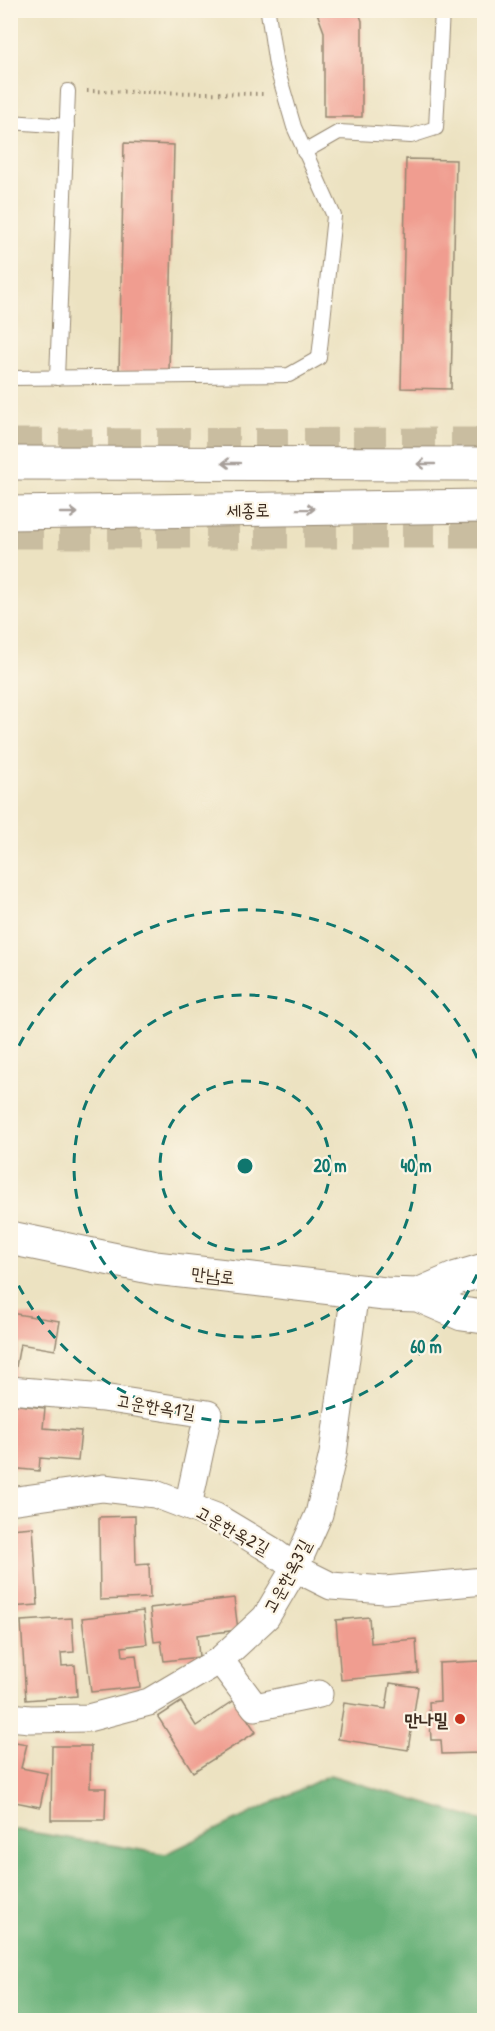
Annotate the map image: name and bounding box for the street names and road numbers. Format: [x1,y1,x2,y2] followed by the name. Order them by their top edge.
[226,497,270,523] street label: 세종로
[190,1260,236,1290] street label: 만남로
[115,1387,197,1425] street label: 고운한옥1길
[192,1499,275,1561] street label: 고운한옥2길
[257,1534,317,1617] street label: 고운한옥3길

